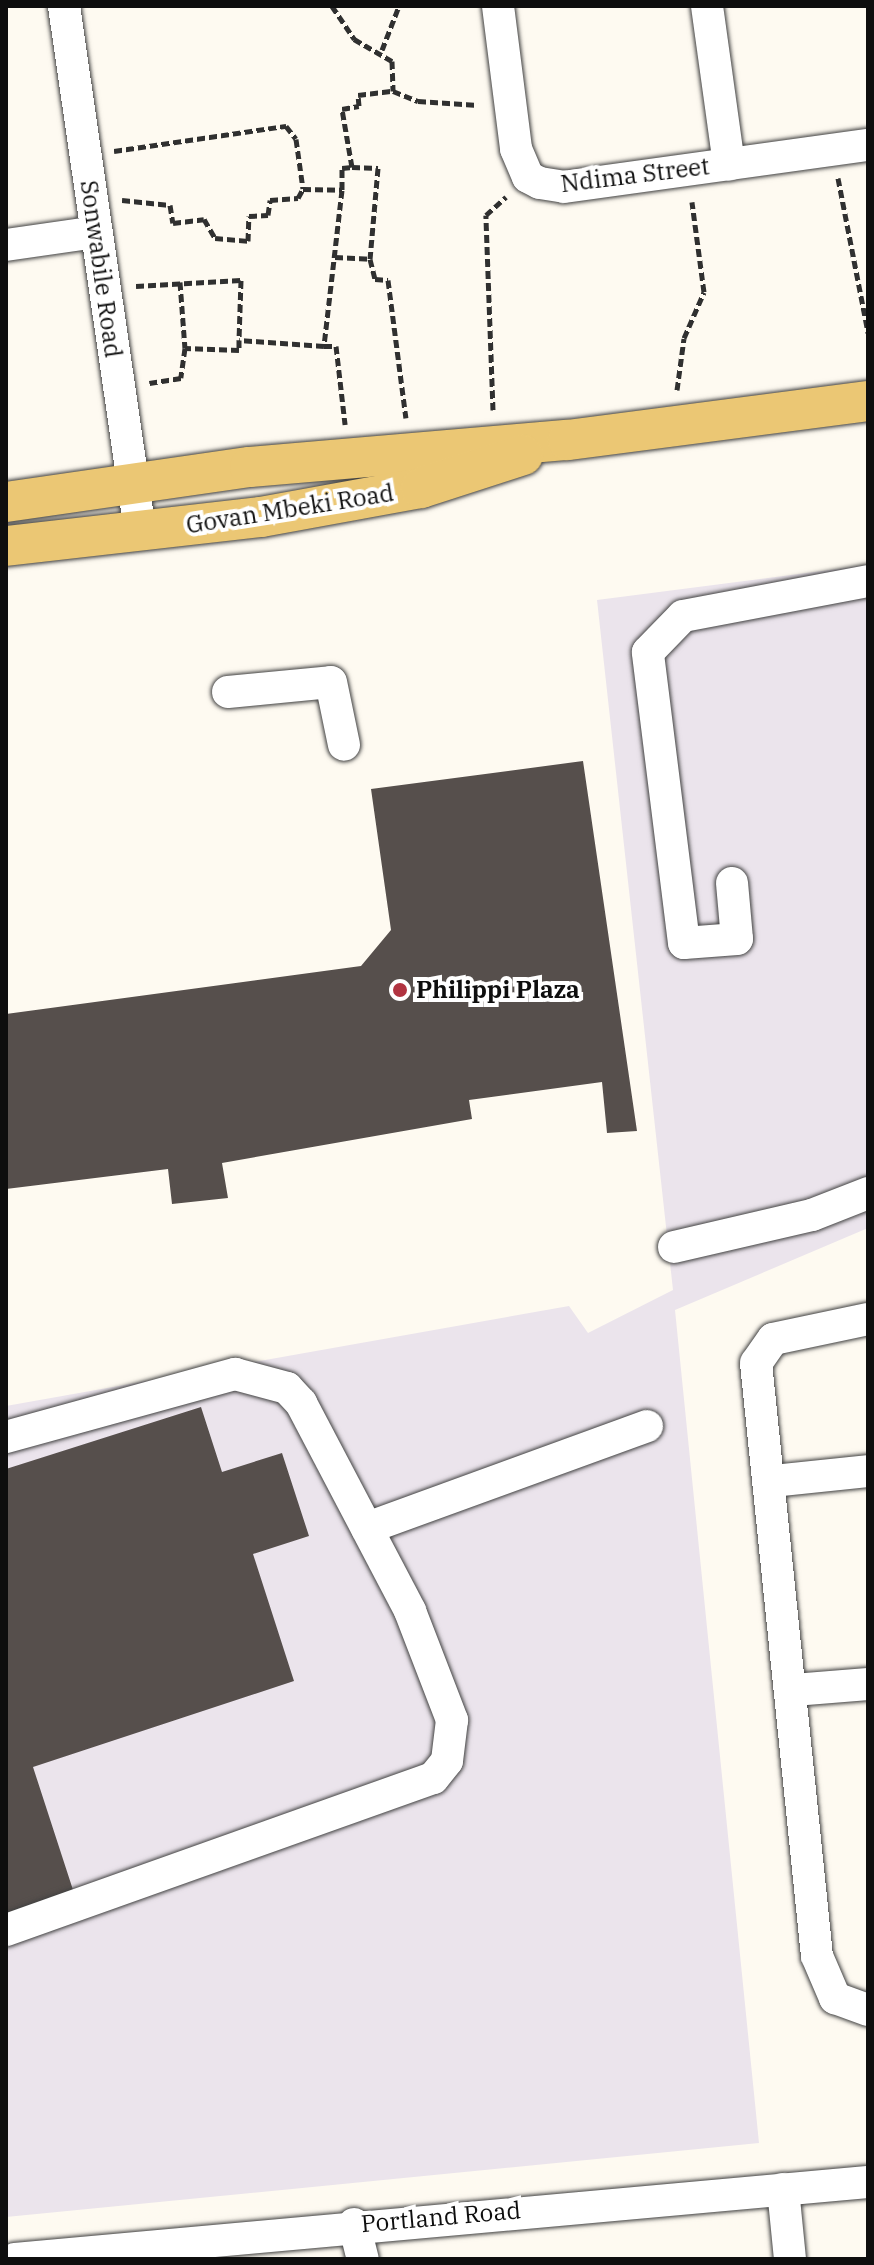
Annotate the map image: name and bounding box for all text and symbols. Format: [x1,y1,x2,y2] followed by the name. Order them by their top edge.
[559,152,711,198] street label: Ndima Street
[74,178,128,360] street label: Sonwabile Road
[184,478,396,540] street label: Govan Mbeki Road
[416,976,580,1004] place label: Philippi Plaza
[391,981,409,999] marker: Philippi Plaza
[360,2196,522,2238] street label: Portland Road

